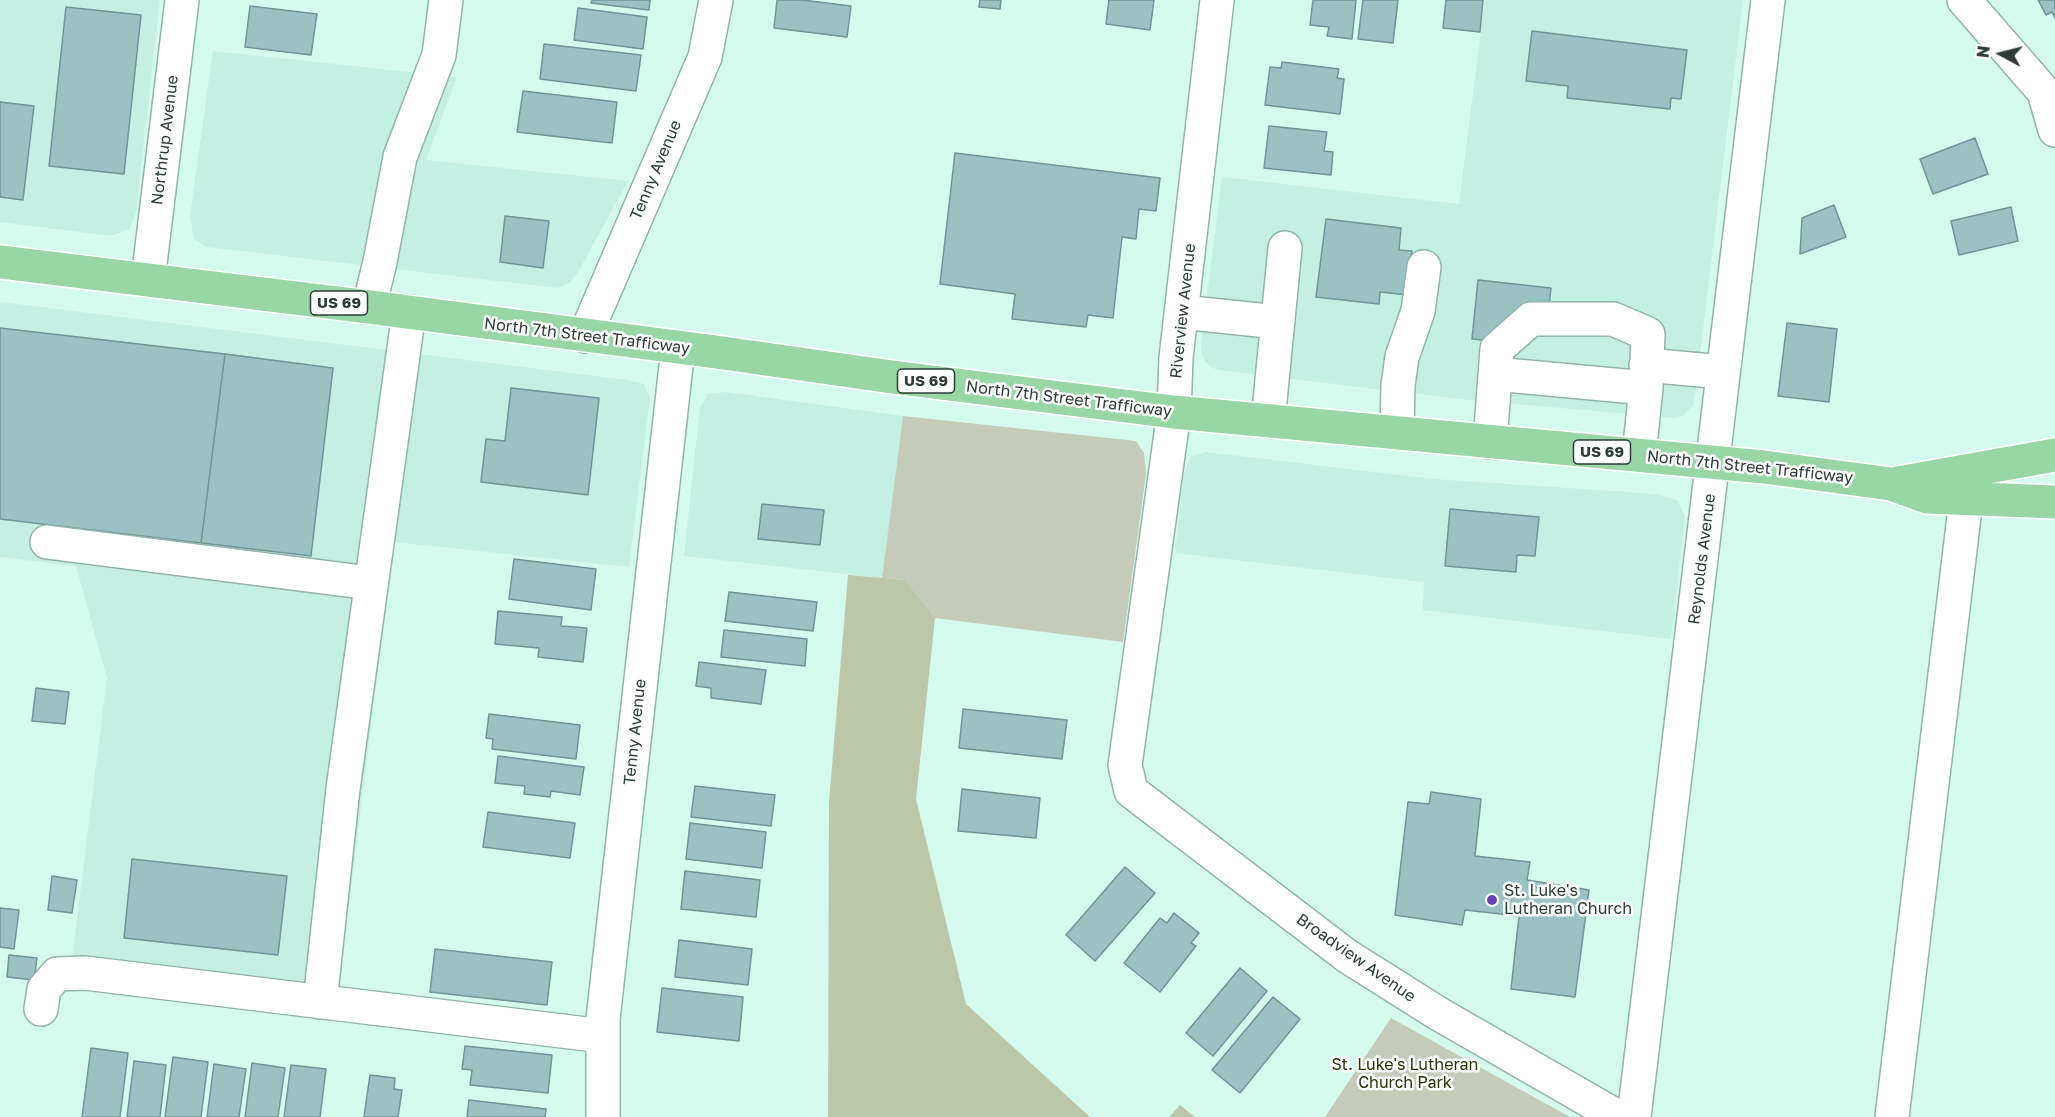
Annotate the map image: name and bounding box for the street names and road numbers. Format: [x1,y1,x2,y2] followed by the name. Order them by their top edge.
[148,74,182,206] street label: Northrup Avenue
[626,117,686,223] street label: Tenny Avenue
[1166,243,1200,379] street label: Riverview Avenue
[310,291,368,315] road number: US 69
[483,314,691,358] street label: North 7th Street Trafficway
[898,369,954,393] road number: US 69
[965,377,1173,421] street label: North 7th Street Trafficway
[1574,440,1630,464] road number: US 69
[1646,447,1854,487] street label: North 7th Street Trafficway
[1684,492,1720,626] street label: Reynolds Avenue
[620,678,650,786] street label: Tenny Avenue
[1293,910,1419,1006] street label: Broadview Avenue

